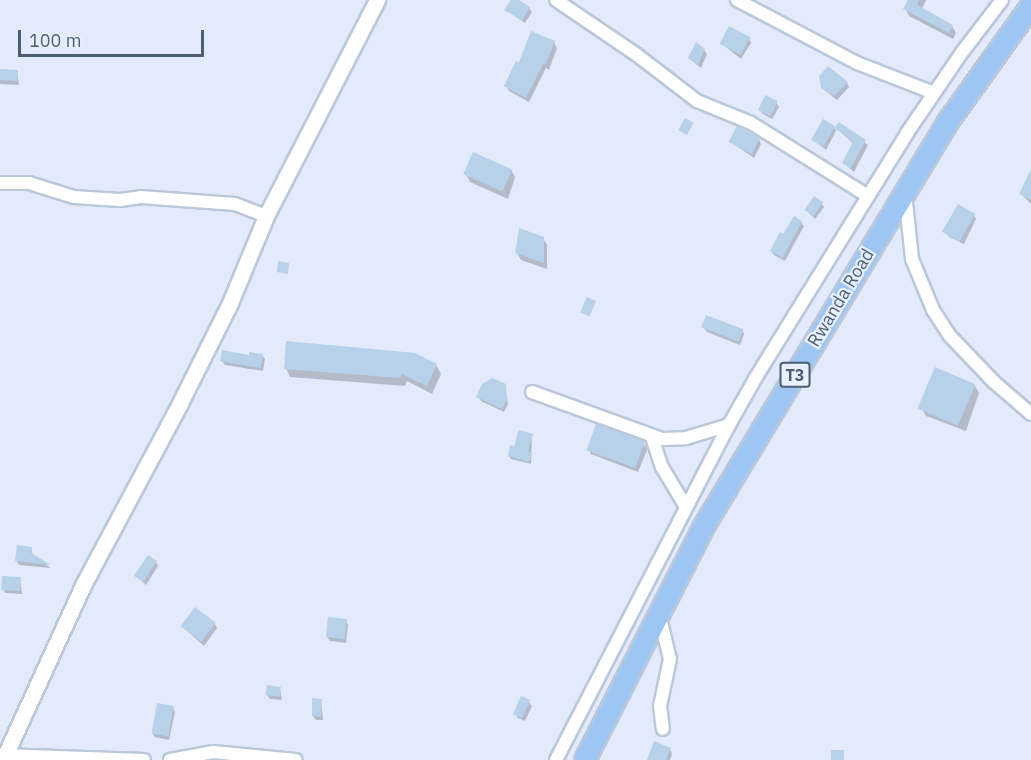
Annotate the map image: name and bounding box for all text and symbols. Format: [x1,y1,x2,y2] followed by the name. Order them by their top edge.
[21,18,207,56] scale bar
[29,29,81,52] text: 100 m
[803,245,879,351] street label: Rwanda Road
[778,362,812,388] road number: T3

